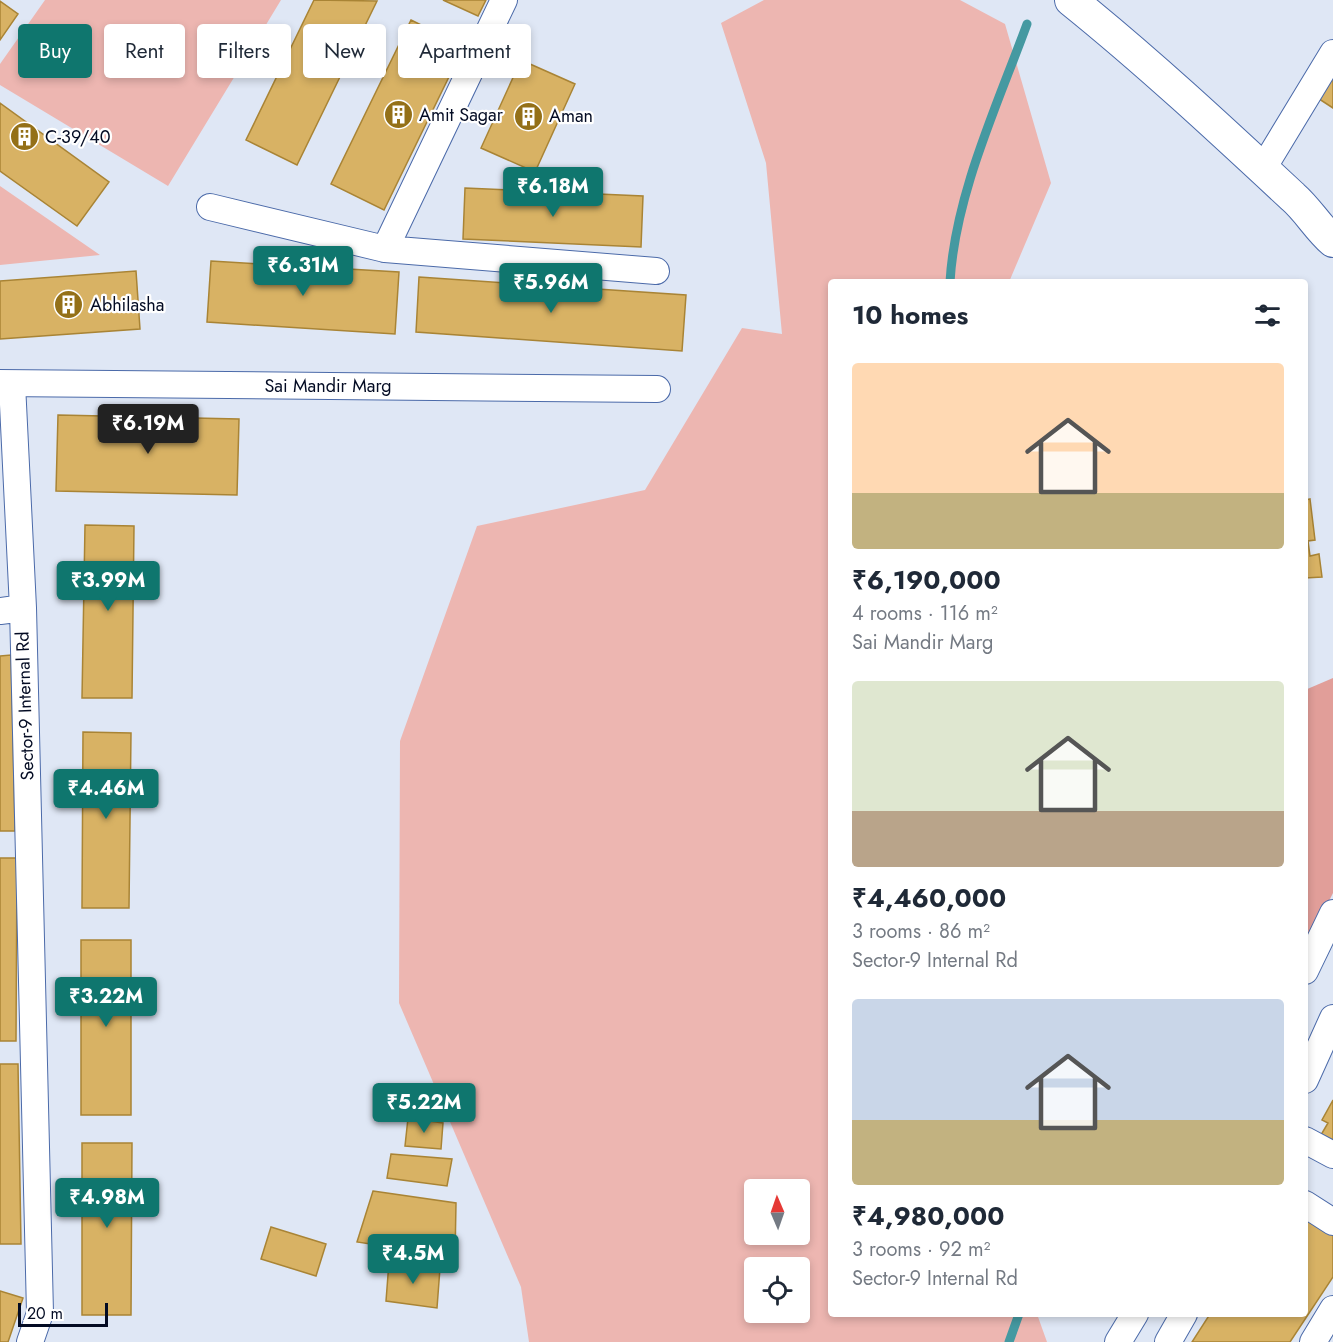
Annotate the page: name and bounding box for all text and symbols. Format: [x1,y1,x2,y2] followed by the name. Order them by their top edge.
[18,24,92,78] chip: Buy
[104,24,185,78] chip: Rent
[197,24,291,78] chip: Filters
[303,24,386,78] chip: New
[398,24,531,78] chip: Apartment
[382,99,414,131] building icon: Amit Sagar
[512,100,544,132] building icon: Aman
[419,102,504,128] place label: Amit Sagar
[549,103,593,129] place label: Aman
[8,121,40,153] building icon: C-39/40
[45,124,111,150] place label: C-39/40
[504,167,602,218] pin: ₹6.18M
[517,172,589,201] text: ₹6.18M
[254,246,352,297] pin: ₹6.31M
[267,251,339,280] text: ₹6.31M
[502,263,600,314] pin: ₹5.96M
[513,268,589,297] text: ₹5.96M
[53,289,85,321] building icon: Abhilasha
[90,292,164,318] place label: Abhilasha
[852,296,968,334] text: 10 homes
[1251,299,1284,332] icon: filters
[264,373,392,399] street label: Sai Mandir Marg
[1014,402,1122,510] icon: home
[99,404,197,455] pin: ₹6.19M
[112,409,184,438] text: ₹6.19M
[59,561,157,612] pin: ₹3.99M
[852,561,1001,599] text: ₹6,190,000
[71,566,145,595] text: ₹3.99M
[852,599,998,628] text: 4 rooms · 116 m²
[852,628,993,657] text: Sai Mandir Marg
[9,631,41,781] street label: Sector-9 Internal Rd
[1014,720,1122,828] icon: home
[57,769,155,820] pin: ₹4.46M
[68,774,145,803] text: ₹4.46M
[852,879,1006,917] text: ₹4,460,000
[852,917,990,946] text: 3 rooms · 86 m²
[852,946,1018,975] text: Sector-9 Internal Rd
[57,977,155,1028] pin: ₹3.22M
[69,982,143,1011] text: ₹3.22M
[1014,1038,1122,1146] icon: home
[375,1083,473,1134] pin: ₹5.22M
[387,1088,461,1117] text: ₹5.22M
[58,1178,156,1229] pin: ₹4.98M
[744,1179,810,1245] north arrow
[744,1179,810,1323] map controls
[69,1183,145,1212] text: ₹4.98M
[852,1197,1004,1235] text: ₹4,980,000
[371,1234,455,1285] pin: ₹4.5M
[852,1235,990,1264] text: 3 rooms · 92 m²
[382,1239,444,1268] text: ₹4.5M
[744,1257,810,1323] button: locate
[852,1264,1018,1293] text: Sector-9 Internal Rd
[18,1300,108,1328] scale bar
[27,1302,63,1325] text: 20 m

